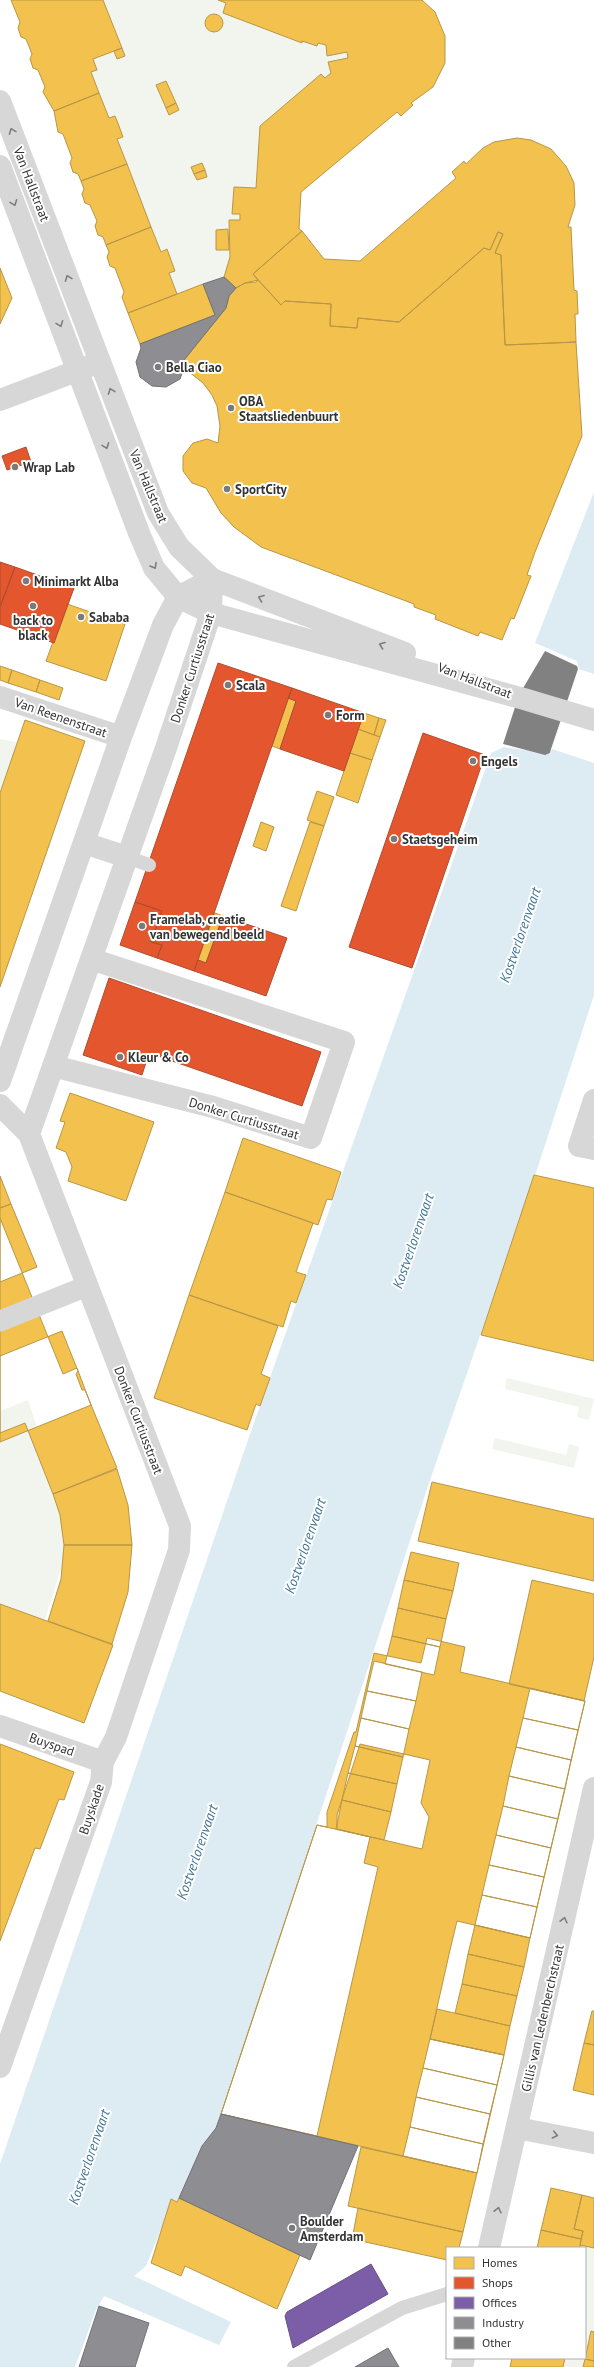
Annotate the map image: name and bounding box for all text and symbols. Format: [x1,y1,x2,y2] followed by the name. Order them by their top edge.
[8,127,16,134] one-way arrow
[9,144,54,224] street label: Van Hallstraat
[9,199,17,206] one-way arrow
[65,275,73,282] one-way arrow
[56,321,64,328] one-way arrow
[166,359,222,376] place label: Bella Ciao
[153,362,163,372] marker: Bella Ciao
[108,387,116,394] one-way arrow
[239,393,339,425] place label: OBA Staatsliedenbuurt
[226,403,236,413] marker: OBA Staatsliedenbuurt
[102,442,110,449] one-way arrow
[125,446,172,526] street label: Van Hallstraat
[23,459,75,476] place label: Wrap Lab
[10,462,20,472] marker: Wrap Lab
[235,481,287,498] place label: SportCity
[222,484,232,494] marker: SportCity
[150,562,157,569] one-way arrow
[34,573,119,590] place label: Minimarkt Alba
[21,576,31,586] marker: Minimarkt Alba
[258,595,265,603] one-way arrow
[28,601,38,611] marker: back to black
[89,609,129,626] place label: Sababa
[167,611,218,725] street label: Donker Curtiusstraat
[13,612,53,644] place label: back to black
[76,612,86,622] marker: Sababa
[379,641,386,649] one-way arrow
[434,658,515,703] street label: Van Hallstraat
[236,677,265,694] place label: Scala
[223,680,233,690] marker: Scala
[12,693,110,741] street label: Van Reenenstraat
[336,707,365,724] place label: Form
[323,710,333,720] marker: Form
[481,753,518,770] place label: Engels
[468,756,478,766] marker: Engels
[402,831,478,848] place label: Staetsgeheim
[389,834,399,844] marker: Staetsgeheim
[495,885,545,985] water label: Kostverlorenvaart
[149,911,264,943] place label: Framelab, creatie van bewegend beeld
[137,921,147,931] marker: Framelab, creatie van bewegend beeld
[128,1049,189,1066] place label: Kleur & Co
[115,1052,125,1062] marker: Kleur & Co
[187,1094,301,1143] street label: Donker Curtiusstraat
[388,1191,438,1291] water label: Kostverlorenvaart
[110,1364,167,1477] street label: Donker Curtiusstraat
[280,1496,330,1596] water label: Kostverlorenvaart
[27,1729,77,1760] street label: Buyspad
[75,1782,108,1837] street label: Buyskade
[172,1802,222,1902] water label: Kostverlorenvaart
[560,1916,568,1923] one-way arrow
[517,1942,568,2093] street label: Gillis van Ledenberchstraat
[64,2107,114,2207] water label: Kostverlorenvaart
[552,2131,558,2139] one-way arrow
[493,2207,501,2213] one-way arrow
[300,2213,363,2245] place label: Boulder Amsterdam
[287,2223,297,2233] marker: Boulder Amsterdam
[446,2247,586,2359] legend
[482,2255,517,2270] text: Homes
[482,2275,513,2290] text: Shops
[482,2295,517,2310] text: Offices
[482,2315,524,2330] text: Industry
[482,2335,511,2350] text: Other

